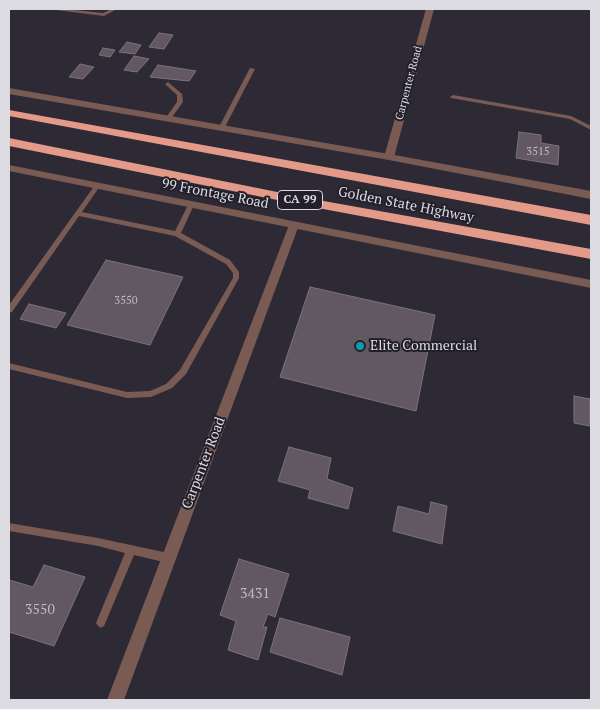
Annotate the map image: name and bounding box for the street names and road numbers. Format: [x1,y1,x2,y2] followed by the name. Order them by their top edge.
[393,44,425,122] street label: Carpenter Road
[160,175,270,213] street label: 99 Frontage Road
[337,184,475,226] street label: Golden State Highway
[278,190,322,210] road number: CA 99
[179,415,229,511] street label: Carpenter Road

